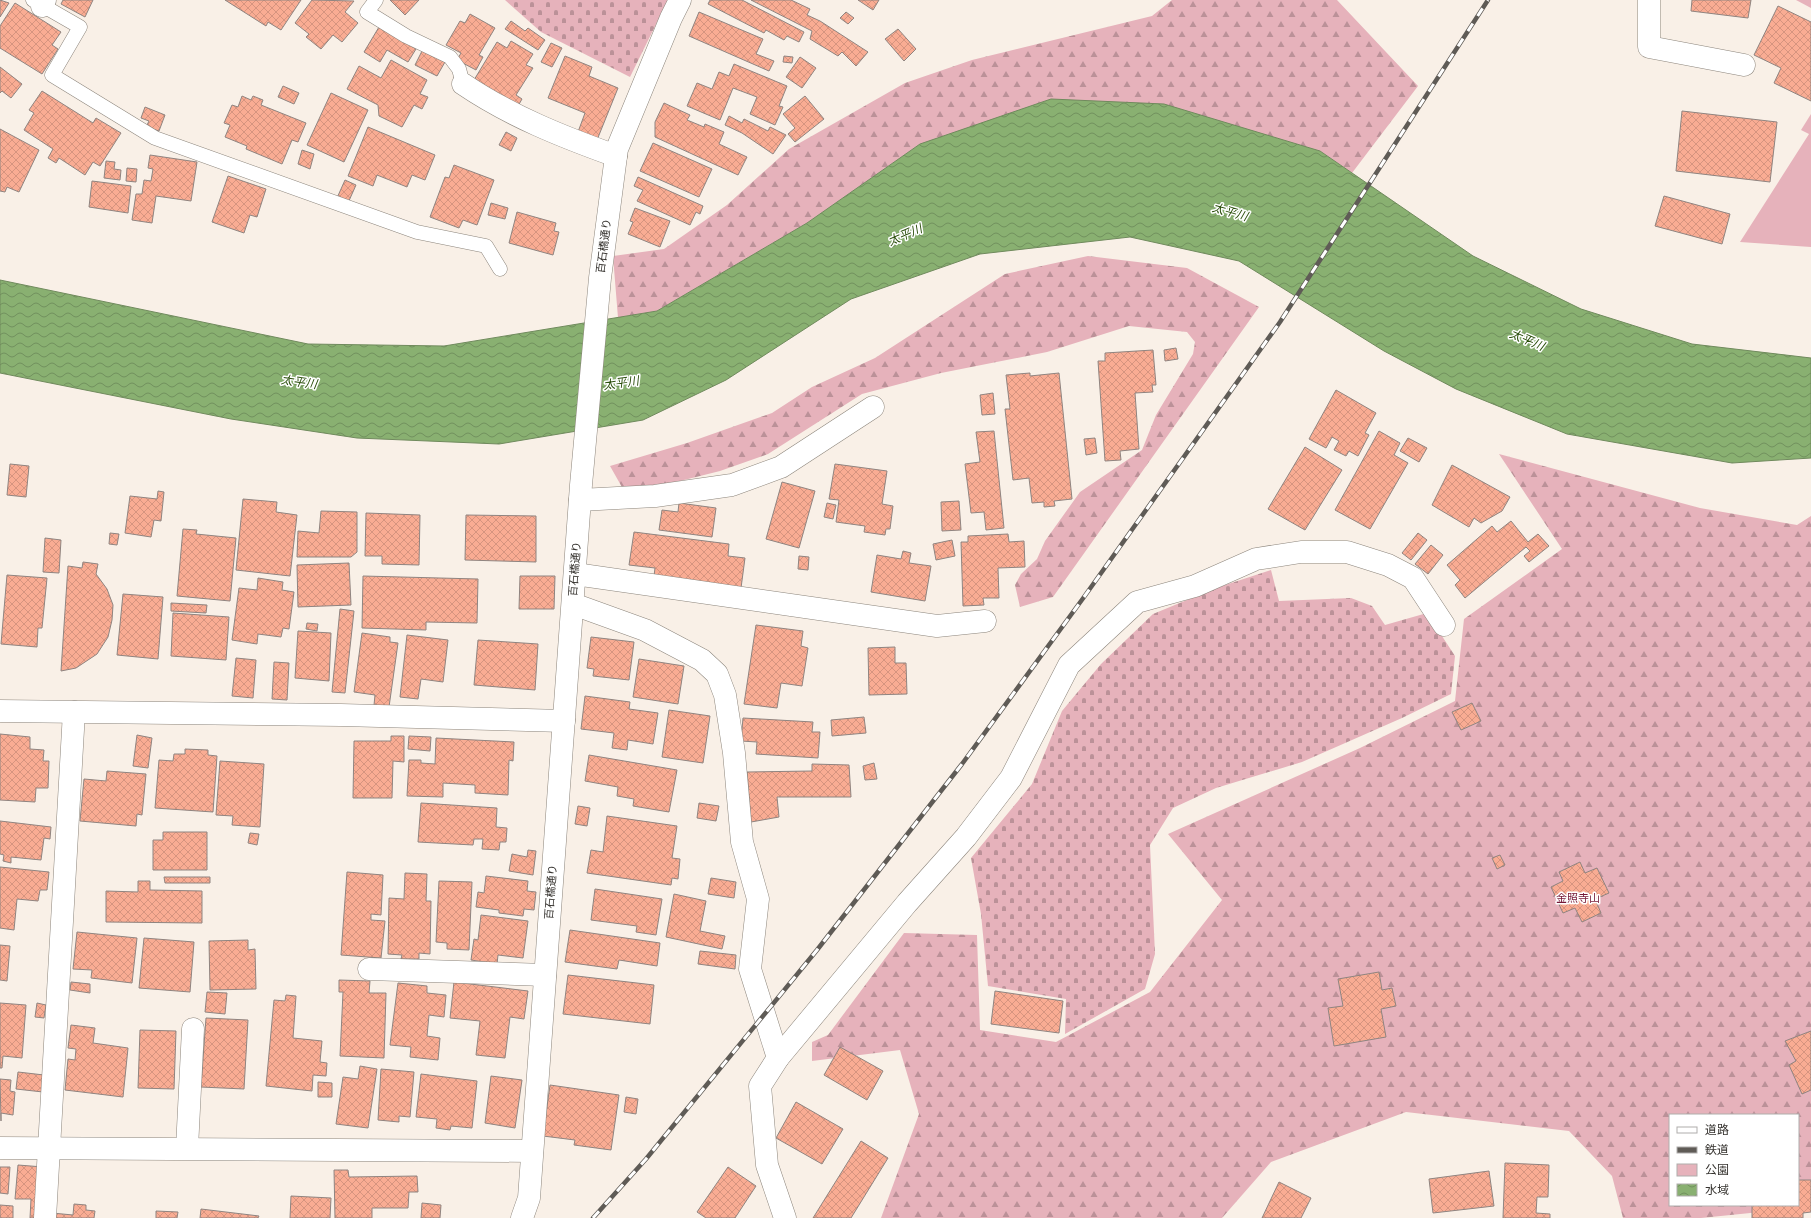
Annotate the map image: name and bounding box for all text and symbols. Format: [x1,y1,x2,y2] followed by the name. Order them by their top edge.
[1211,200,1251,224] water label: 太平川
[594,218,614,274] street label: 百石橋通り
[886,221,926,248] water label: 太平川
[1508,327,1548,354] water label: 太平川
[280,373,320,392] water label: 太平川
[602,373,642,392] water label: 太平川
[567,541,583,597] street label: 百石橋通り
[543,864,559,920] street label: 百石橋通り
[1556,892,1600,905] park label: 金照寺山
[1669,1114,1799,1206] legend
[1705,1123,1729,1137] text: 道路
[1705,1143,1729,1157] text: 鉄道
[1705,1163,1729,1177] text: 公園
[1705,1183,1729,1197] text: 水域

